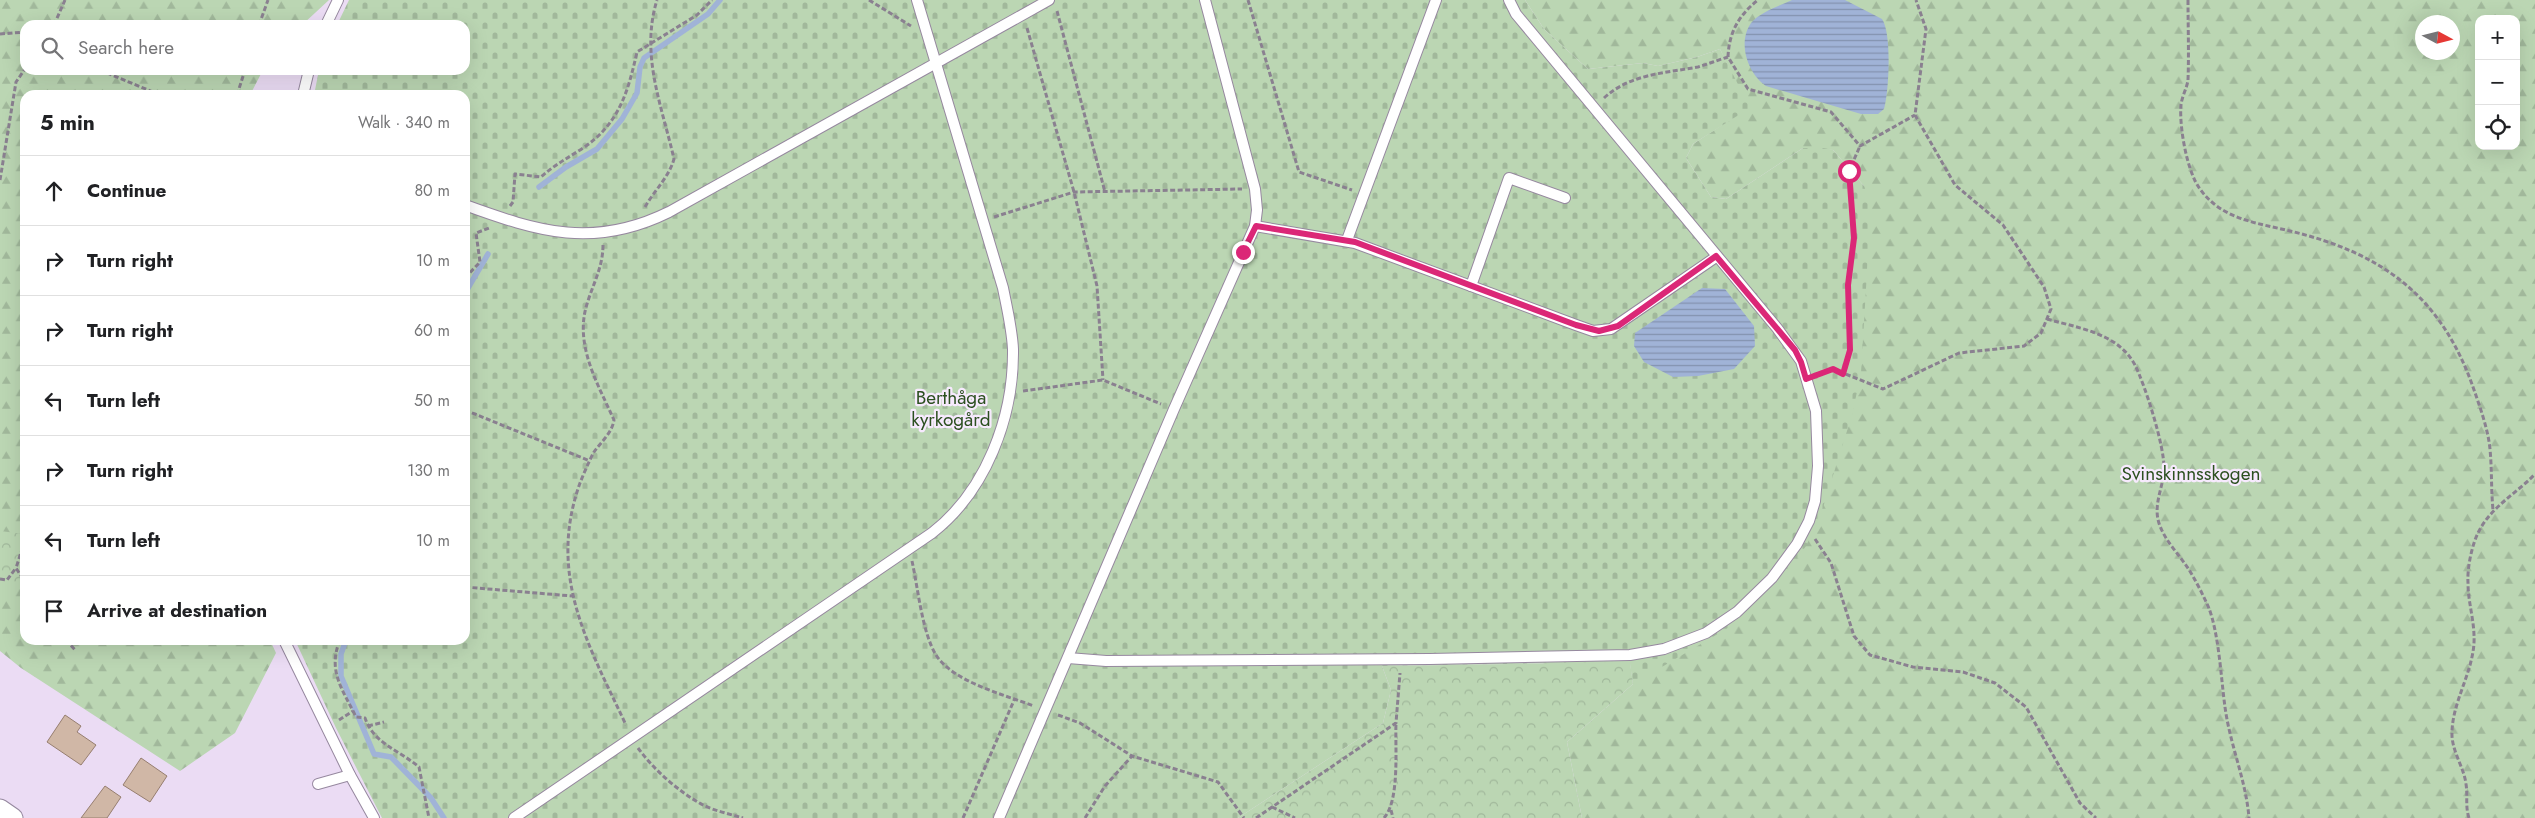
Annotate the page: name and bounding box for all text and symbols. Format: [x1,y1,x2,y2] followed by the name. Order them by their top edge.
[2415,15,2460,60] north arrow
[2475,15,2520,150] map controls
[2475,15,2520,60] button: +
[20,20,470,75] search box
[38,34,66,62] icon: search
[78,34,174,61] text: Search here
[2475,60,2520,105] button: −
[2475,105,2520,150] button: locate
[40,108,95,138] text: 5 min
[358,111,450,134] text: Walk · 340 m
[1838,160,1861,183] route start
[40,177,68,205] icon: ahead
[87,177,166,204] text: Continue
[414,179,450,202] text: 80 m
[1232,241,1255,264] route end
[40,247,68,275] icon: right
[87,247,173,274] text: Turn right
[416,249,450,272] text: 10 m
[40,317,68,345] icon: right
[87,317,173,344] text: Turn right
[414,319,450,342] text: 60 m
[911,384,991,433] park label: Berthåga kyrkogård
[40,387,68,415] icon: left
[87,387,160,414] text: Turn left
[414,389,450,412] text: 50 m
[40,457,68,485] icon: right
[87,457,173,484] text: Turn right
[407,459,450,482] text: 130 m
[2122,460,2260,487] park label: Svinskinnsskogen
[40,527,68,555] icon: left
[87,527,160,554] text: Turn left
[416,529,450,552] text: 10 m
[40,597,68,625] icon: arrive
[87,597,267,624] text: Arrive at destination

